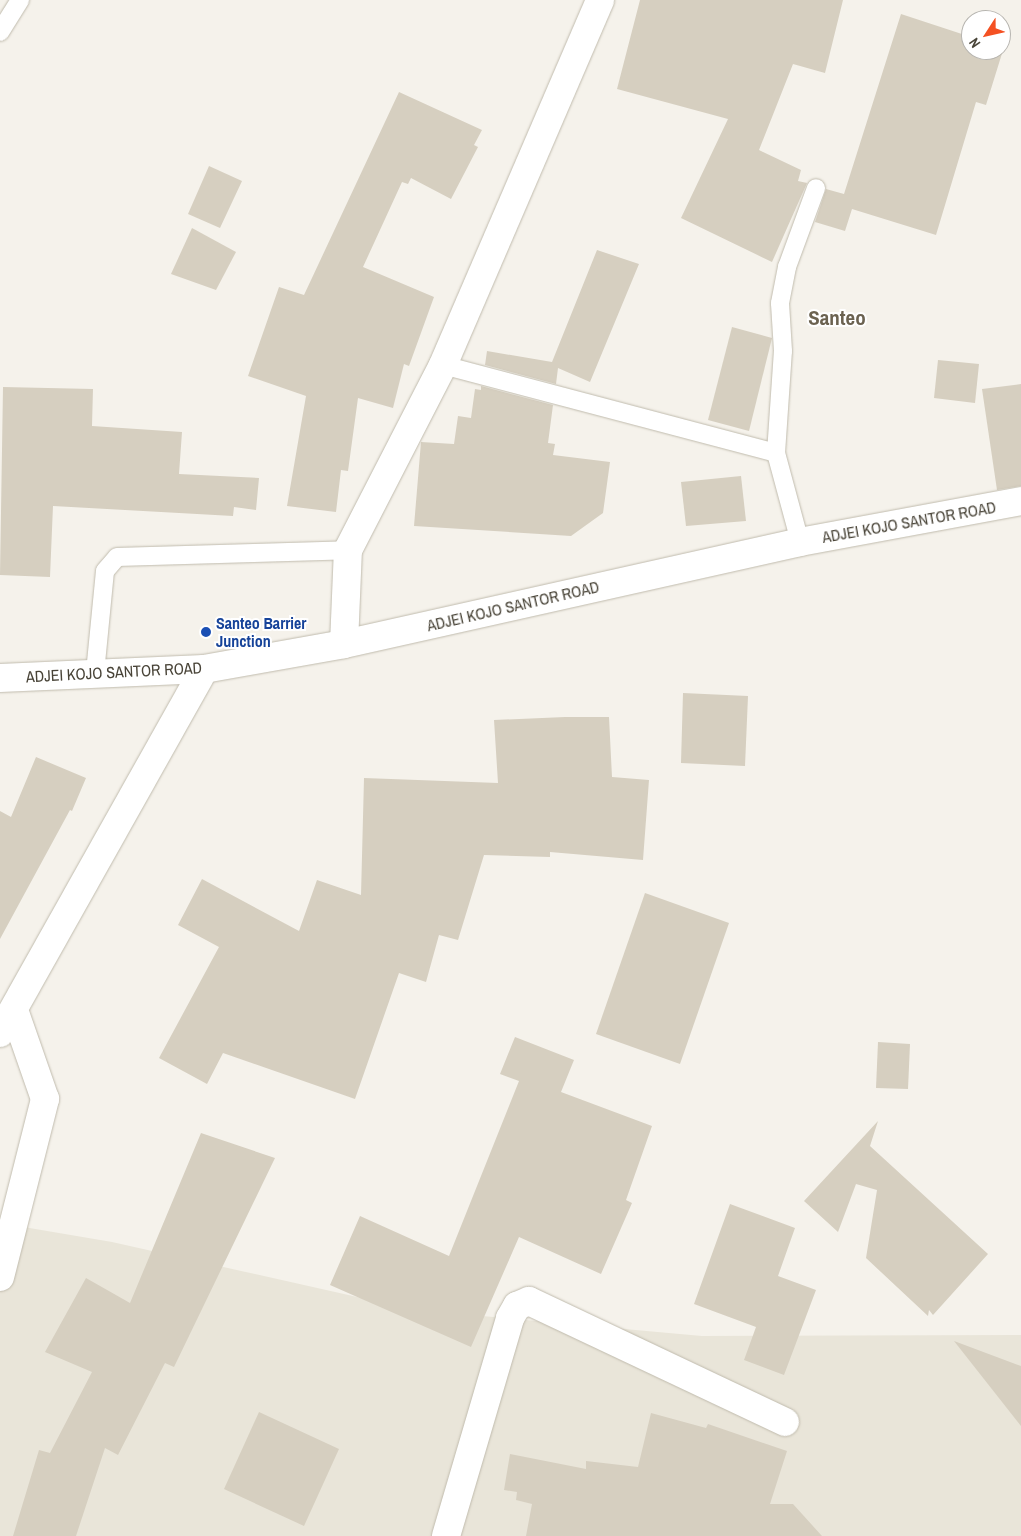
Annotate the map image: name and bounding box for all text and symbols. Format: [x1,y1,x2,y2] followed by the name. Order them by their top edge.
[961,10,1011,60] north arrow
[965,34,984,52] text: N
[808,305,866,331] district label: Santeo
[821,497,997,547] street label: ADJEI KOJO SANTOR ROAD
[425,577,601,635] street label: ADJEI KOJO SANTOR ROAD
[216,613,306,651] place label: Santeo Barrier Junction
[200,626,212,638] marker: Santeo Barrier Junction
[26,658,202,686] street label: ADJEI KOJO SANTOR ROAD

